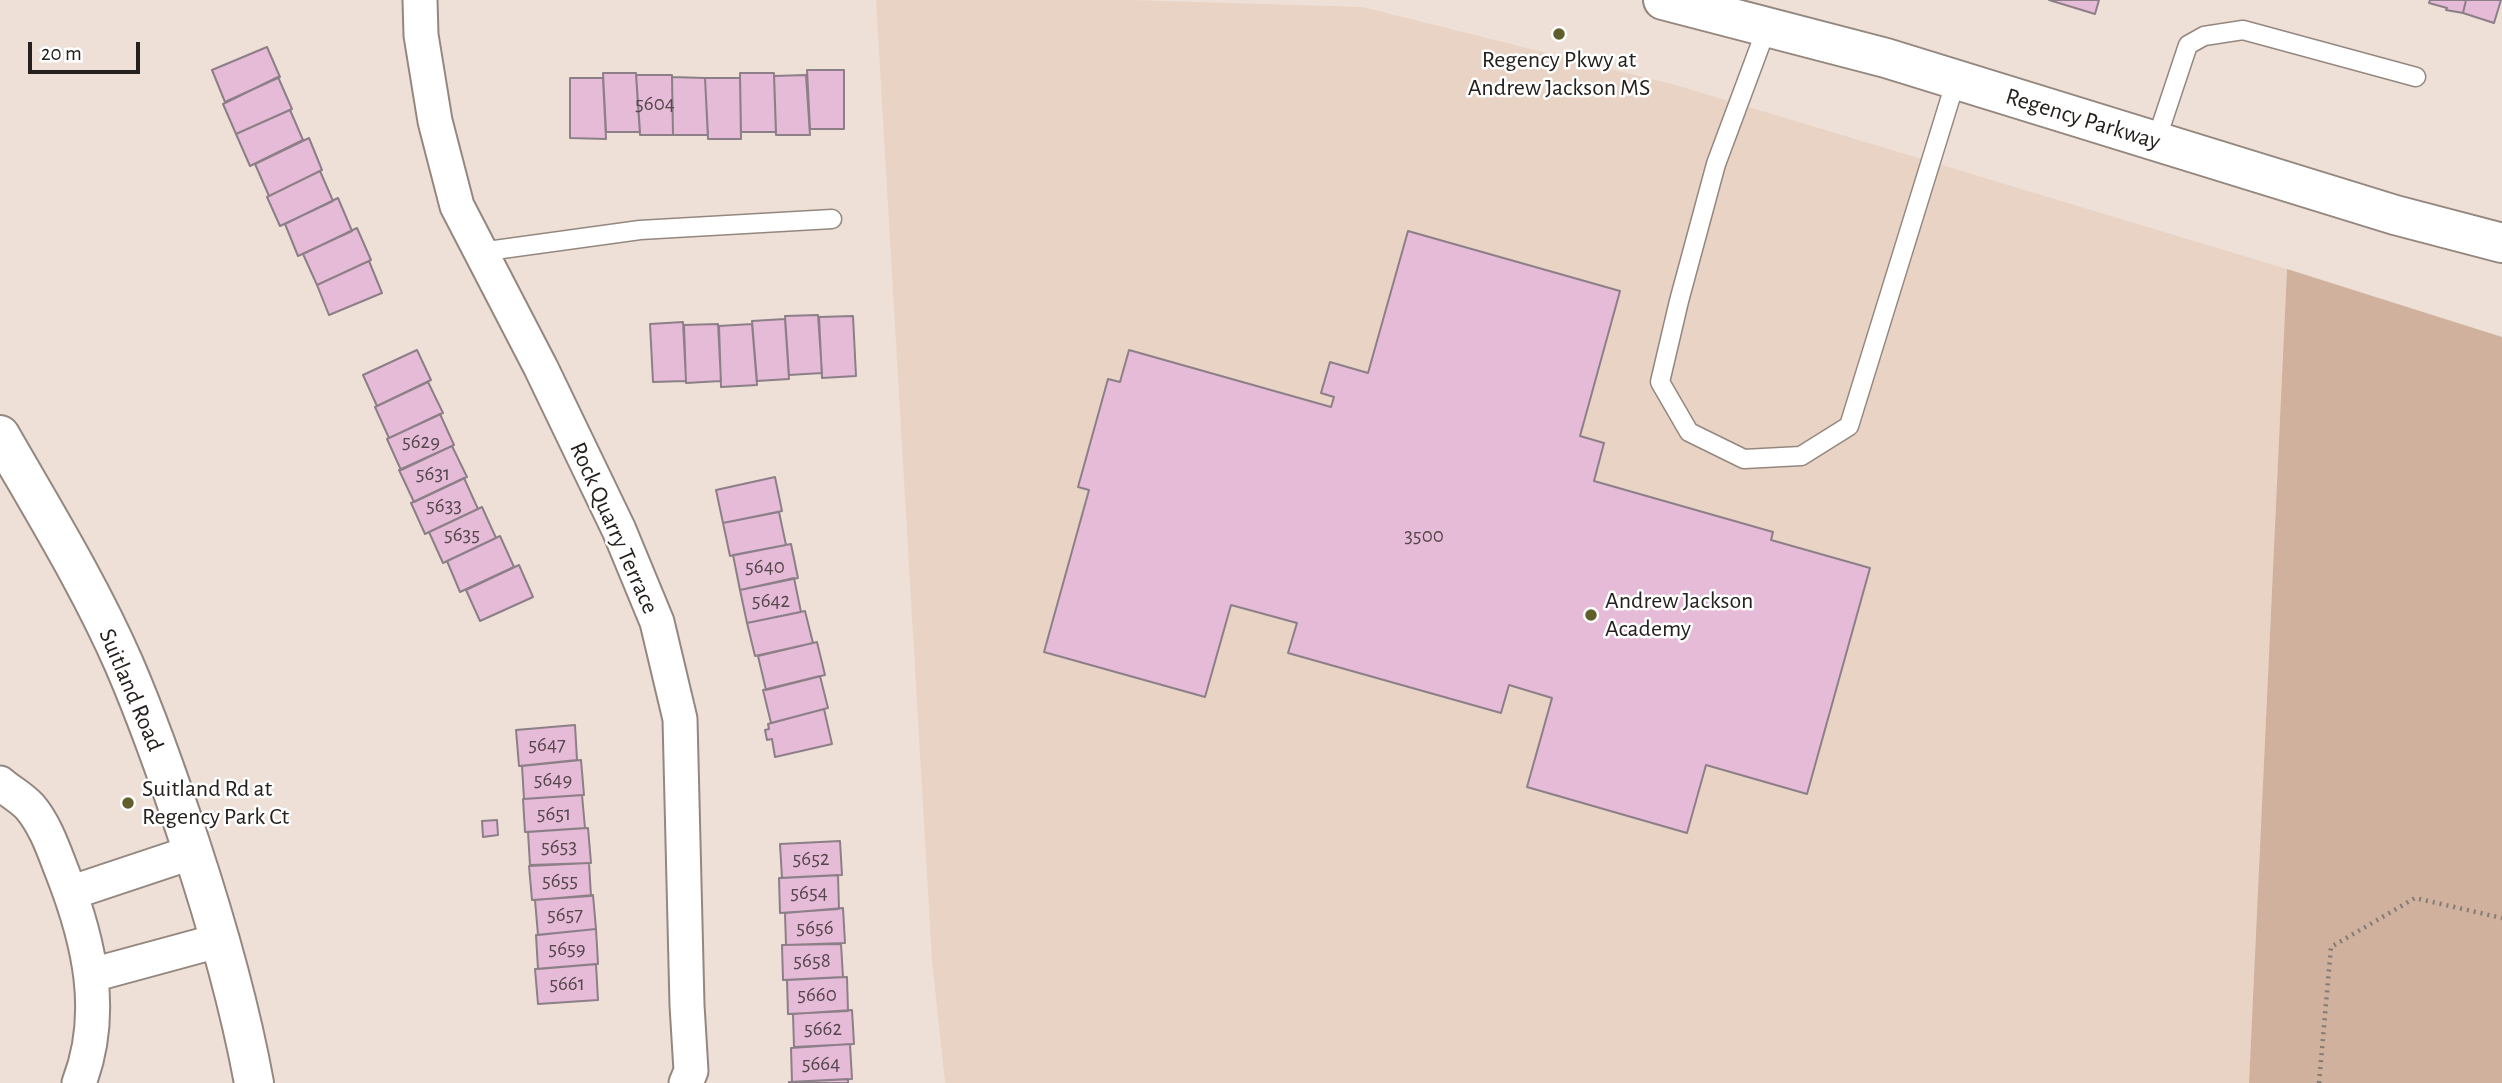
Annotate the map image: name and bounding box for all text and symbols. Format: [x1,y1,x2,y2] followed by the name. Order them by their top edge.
[1551,26,1567,42] marker: Regency Pkwy at Andrew Jackson MS
[32,28,144,72] scale bar
[41,43,82,64] text: 20 m
[1468,46,1650,102] place label: Regency Pkwy at Andrew Jackson MS
[2002,82,2164,156] street label: Regency Parkway
[635,91,675,117] house number: 5604
[402,429,440,455] house number: 5629
[563,438,665,618] street label: Rock Quarry Terrace
[416,461,450,487] house number: 5631
[426,493,462,519] house number: 5633
[444,522,480,548] house number: 5635
[1404,523,1444,549] house number: 3500
[745,554,785,580] house number: 5640
[1605,587,1753,643] place label: Andrew Jackson Academy
[752,588,790,614] house number: 5642
[1583,607,1599,623] marker: Andrew Jackson Academy
[92,624,170,756] street label: Suitland Road
[528,732,566,758] house number: 5647
[534,767,572,793] house number: 5649
[142,775,289,831] place label: Suitland Rd at Regency Park Ct
[120,795,136,811] marker: Suitland Rd at Regency Park Ct
[537,801,571,827] house number: 5651
[541,834,577,860] house number: 5653
[793,846,829,872] house number: 5652
[542,868,578,894] house number: 5655
[790,880,828,906] house number: 5654
[547,902,583,928] house number: 5657
[796,915,834,941] house number: 5656
[548,936,586,962] house number: 5659
[793,948,831,974] house number: 5658
[549,971,585,997] house number: 5661
[797,982,837,1008] house number: 5660
[804,1016,842,1042] house number: 5662
[802,1051,840,1077] house number: 5664

